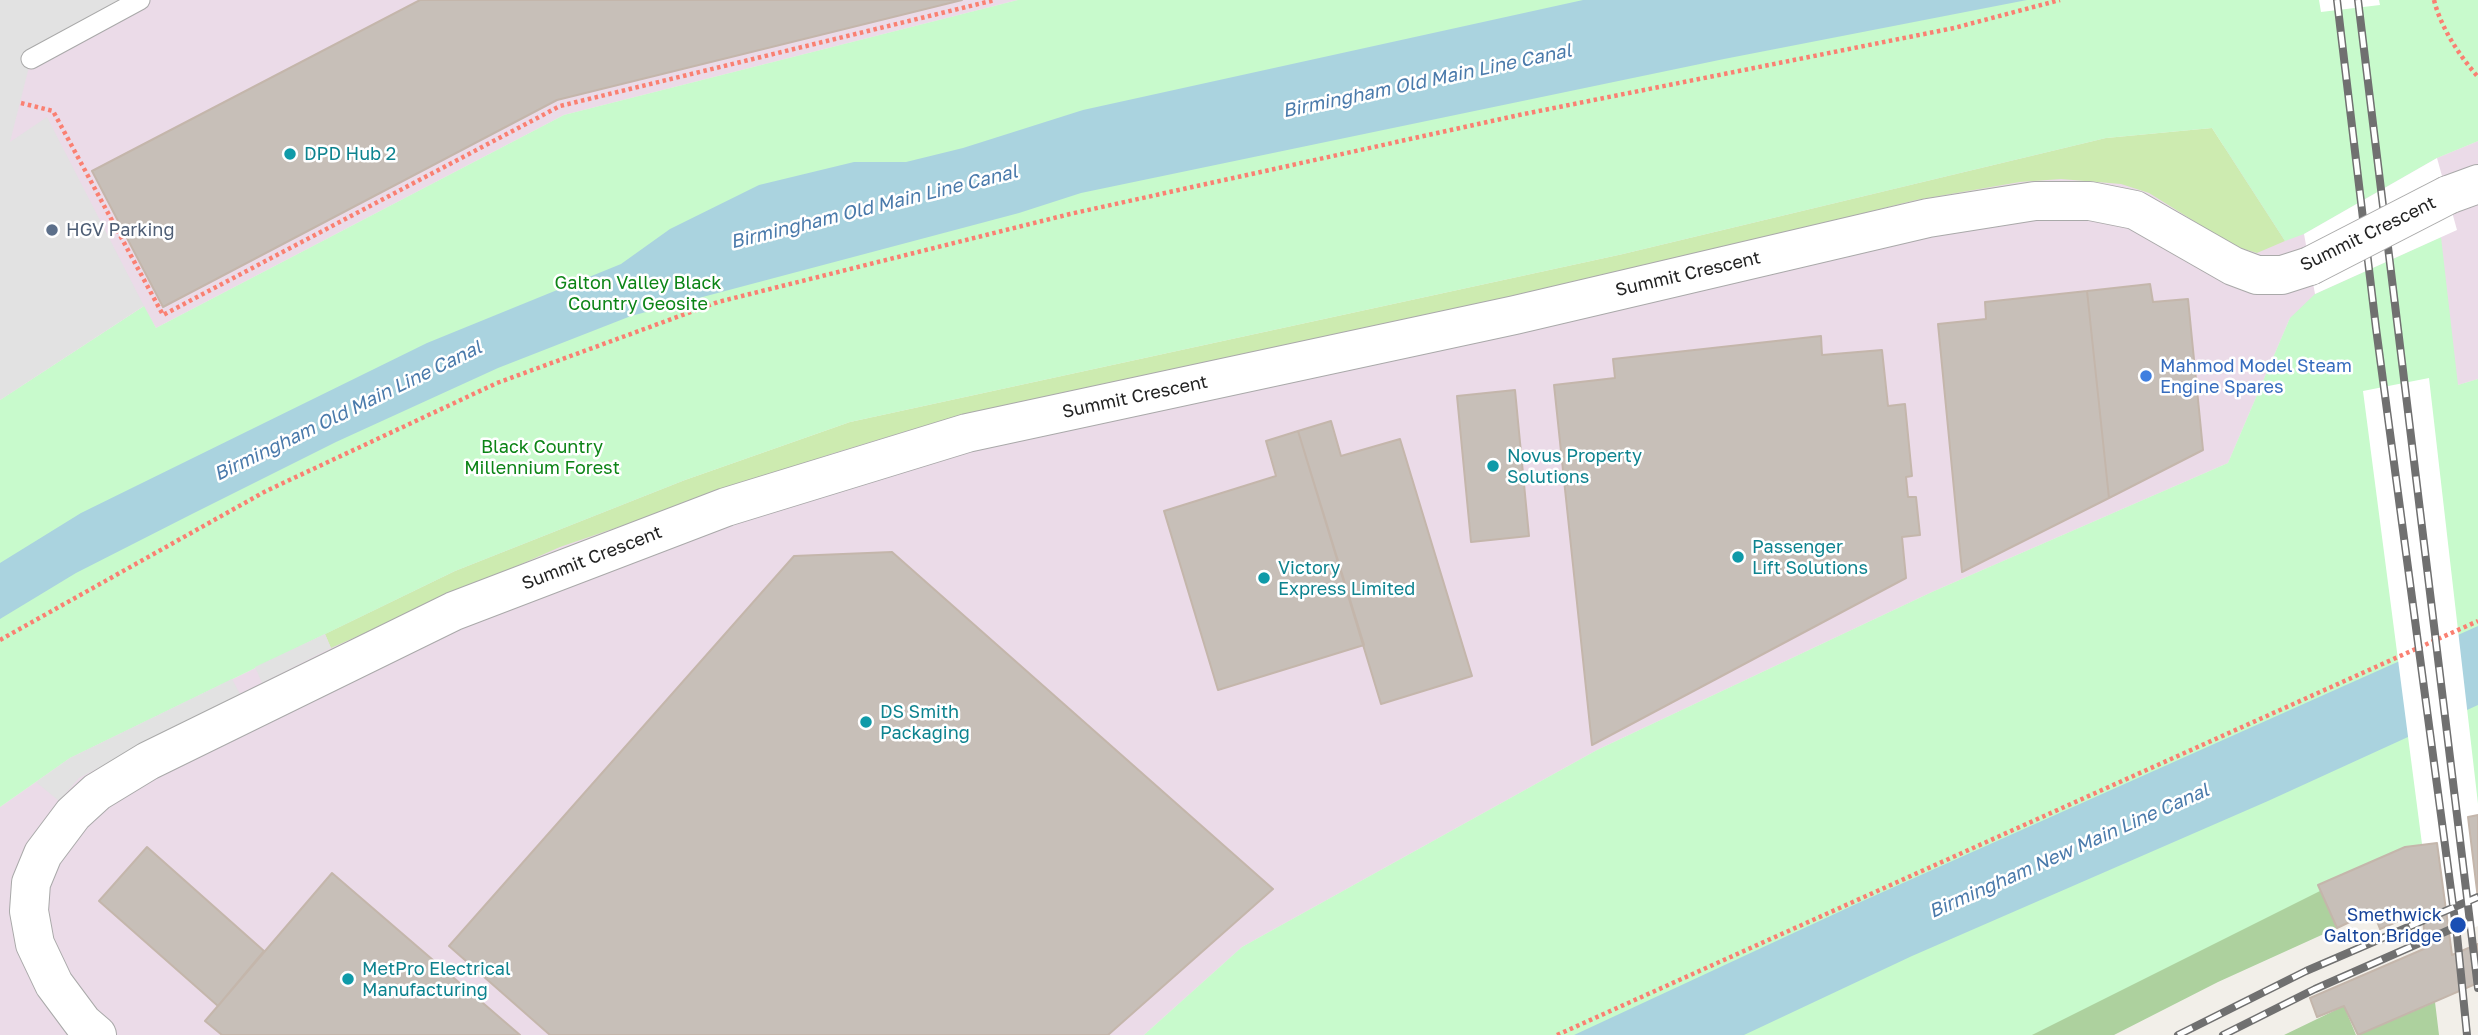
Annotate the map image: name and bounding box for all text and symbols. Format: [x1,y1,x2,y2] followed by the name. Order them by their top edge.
[1280,39,1574,123] water label: Birmingham Old Main Line Canal
[304,143,396,165] place label: DPD Hub 2
[282,146,298,162] marker: DPD Hub 2
[728,160,1020,254] water label: Birmingham Old Main Line Canal
[2297,192,2439,276] street label: Summit Crescent
[66,219,175,241] place label: HGV Parking
[44,222,60,238] marker: HGV Parking
[1613,247,1763,301] street label: Summit Crescent
[555,272,721,314] park label: Galton Valley Black Country Geosite
[210,336,486,486] water label: Birmingham Old Main Line Canal
[2160,355,2352,398] place label: Mahmod Model Steam Engine Spares
[2138,368,2154,384] marker: Mahmod Model Steam Engine Spares
[1060,371,1210,423] street label: Summit Crescent
[464,436,620,478] park label: Black Country Millennium Forest
[1507,445,1642,488] place label: Novus Property Solutions
[1485,458,1501,474] marker: Novus Property Solutions
[519,521,665,595] street label: Summit Crescent
[1752,536,1868,578] place label: Passenger Lift Solutions
[1730,549,1746,565] marker: Passenger Lift Solutions
[1278,557,1415,600] place label: Victory Express Limited
[1256,570,1272,586] marker: Victory Express Limited
[880,701,970,744] place label: DS Smith Packaging
[858,714,874,730] marker: DS Smith Packaging
[1925,779,2213,923] water label: Birmingham New Main Line Canal
[2324,904,2442,946] place label: Smethwick Galton Bridge
[2448,915,2468,935] marker: Smethwick Galton Bridge
[362,958,511,1000] place label: MetPro Electrical Manufacturing
[340,971,356,987] marker: MetPro Electrical Manufacturing

